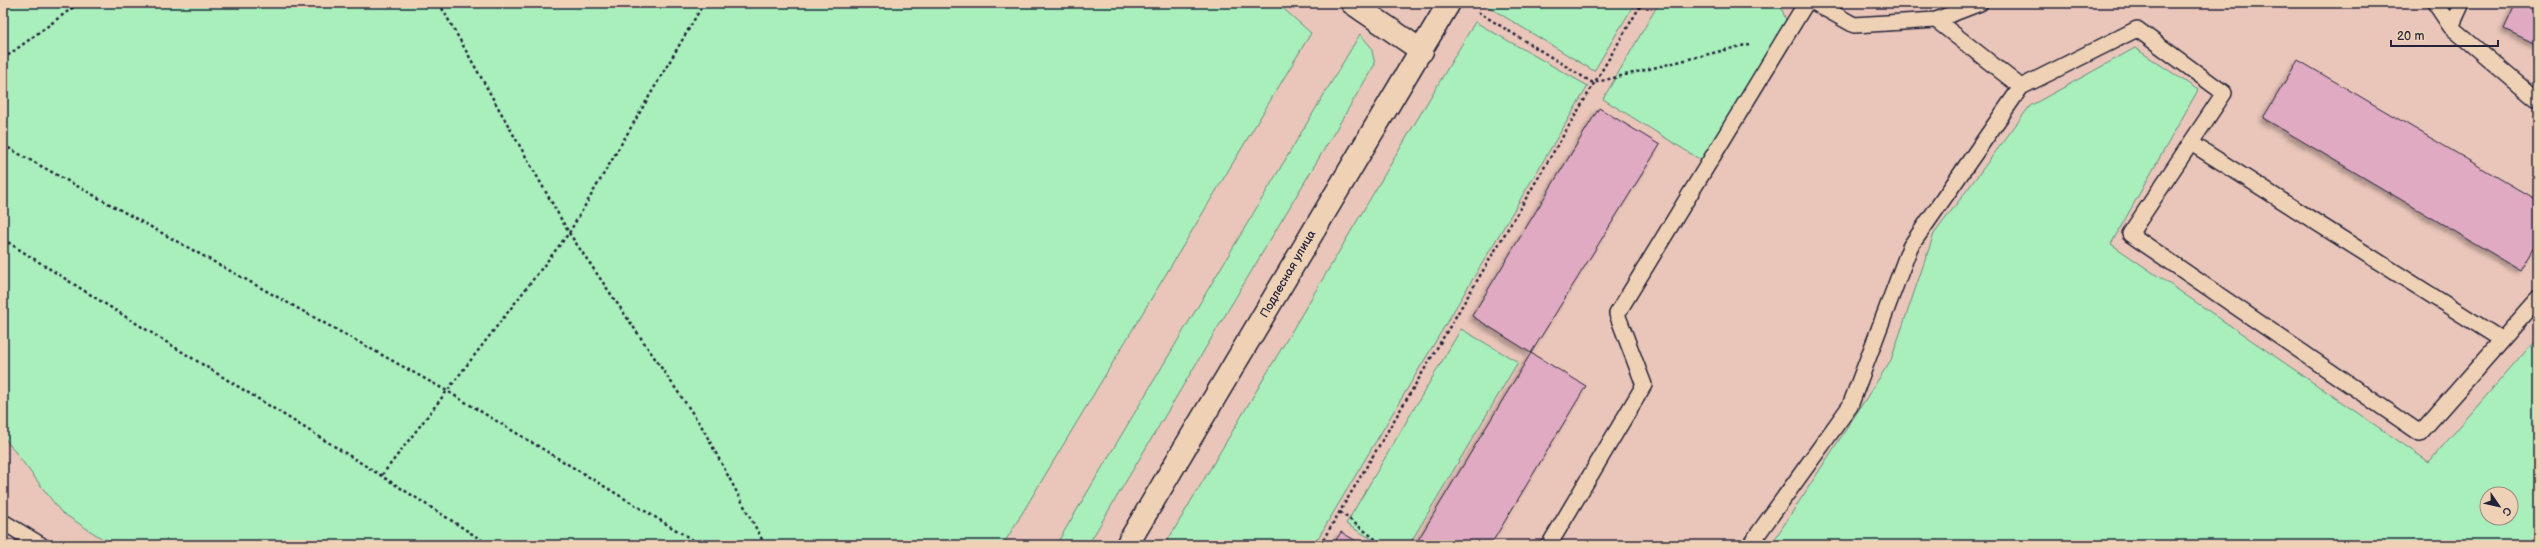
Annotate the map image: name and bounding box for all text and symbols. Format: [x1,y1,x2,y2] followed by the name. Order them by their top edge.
[2391,22,2498,48] scale bar
[2397,29,2424,44] text: 20 m
[1257,228,1319,320] street label: Подлесная улица
[2479,486,2519,526] north arrow
[2499,505,2514,518] text: С

